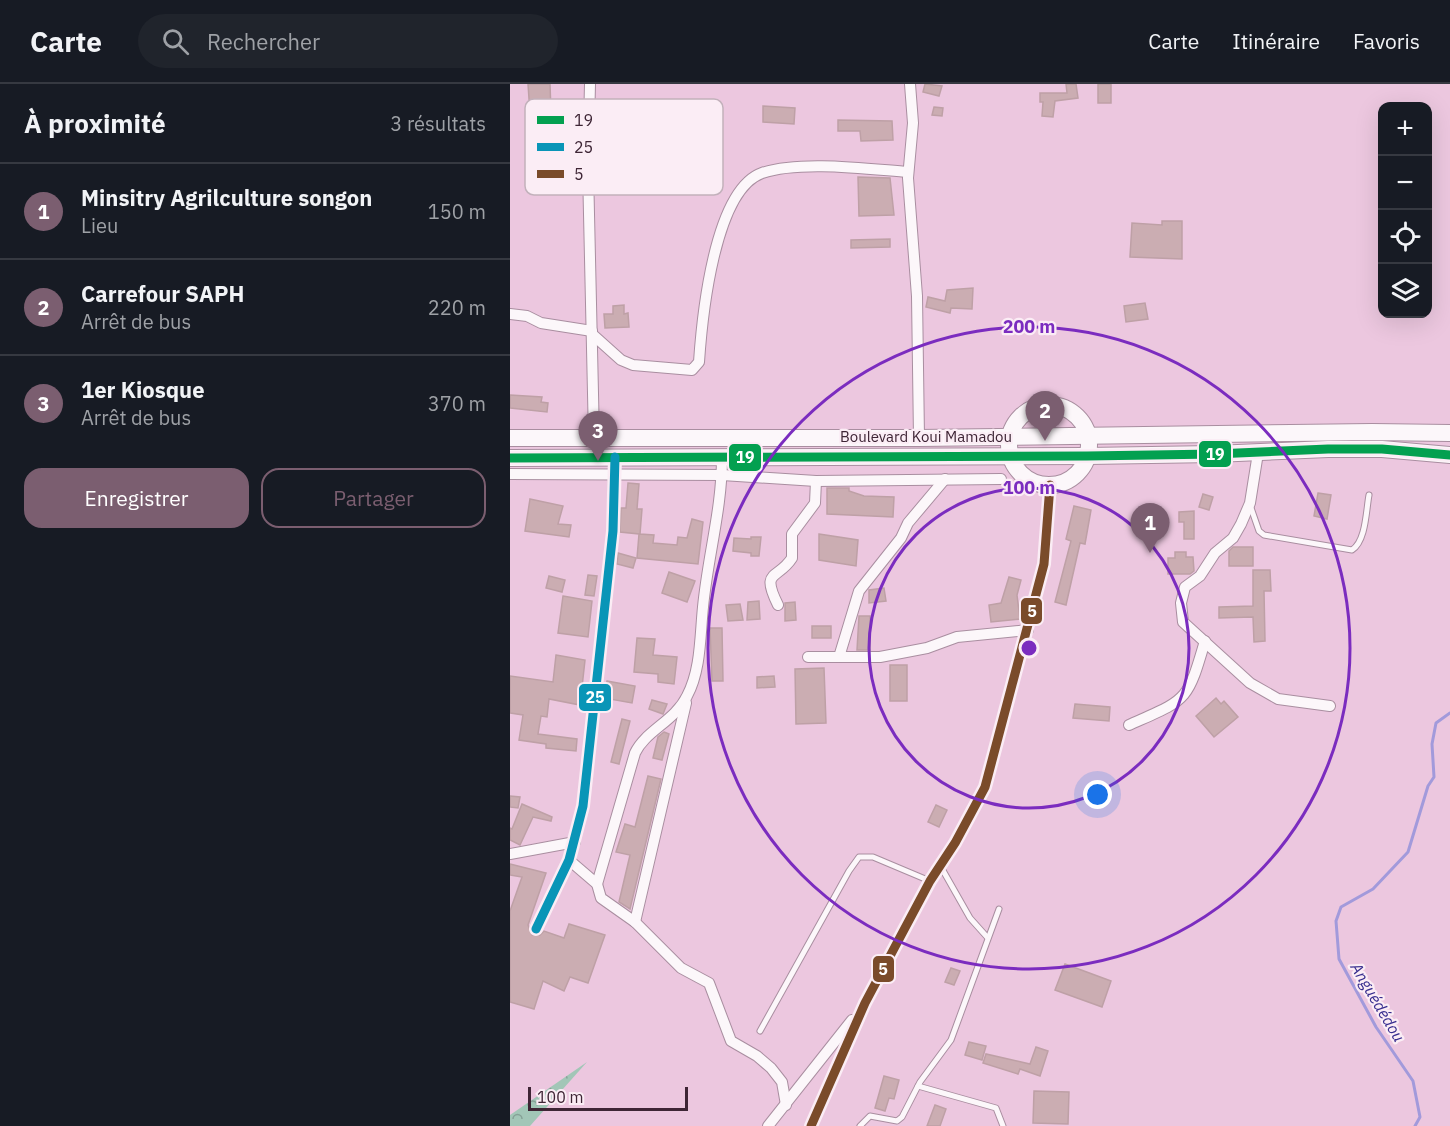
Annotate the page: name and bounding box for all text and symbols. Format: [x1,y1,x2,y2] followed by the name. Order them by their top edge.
[138,14,558,68] search box
[30,23,102,60] text: Carte
[159,25,192,58] icon: search
[207,27,320,56] text: Rechercher
[1148,27,1199,55] text: Carte
[1232,27,1320,55] text: Itinéraire
[1353,27,1420,55] text: Favoris
[525,99,723,195] legend
[1378,102,1432,318] map controls
[1378,102,1432,156] button: +
[24,106,166,140] text: À proximité
[390,110,486,137] text: 3 résultats
[574,110,593,130] text: 19
[574,137,593,157] text: 25
[1378,156,1432,210] button: −
[574,164,584,184] text: 5
[81,183,372,212] text: Minsitry Agrilculture songon
[38,198,50,225] text: 1
[428,198,486,225] text: 150 m
[1378,210,1432,264] button: locate
[81,212,118,239] text: Lieu
[1378,264,1432,318] button: layers
[81,279,244,308] text: Carrefour SAPH
[38,294,50,321] text: 2
[428,294,486,321] text: 220 m
[81,308,191,335] text: Arrêt de bus
[1003,315,1055,338] text: 200 m
[81,375,205,404] text: 1er Kiosque
[38,390,50,417] text: 3
[428,390,486,417] text: 370 m
[1026,392,1064,441] pin: 2
[81,404,191,431] text: Arrêt de bus
[578,412,617,461] pin: 3
[840,427,1012,446] street label: Boulevard Koui Mamadou
[1198,440,1232,468] line badge: 19
[728,443,762,472] line badge: 19
[1205,444,1225,464] text: 19
[735,447,755,467] text: 19
[24,468,249,528] button: Enregistrer
[261,468,486,528] button: Partager
[1003,476,1055,499] text: 100 m
[1130,504,1170,553] pin: 1
[1020,597,1043,625] line badge: 5
[1027,601,1037,621] text: 5
[1019,638,1039,658] centre of rings
[578,683,612,712] line badge: 25
[585,687,605,707] text: 25
[1083,780,1112,809] your location
[872,955,895,983] line badge: 5
[1346,958,1409,1045] water label: Anguédédou
[878,959,888,979] text: 5
[528,1084,688,1112] scale bar
[537,1087,584,1107] text: 100 m

